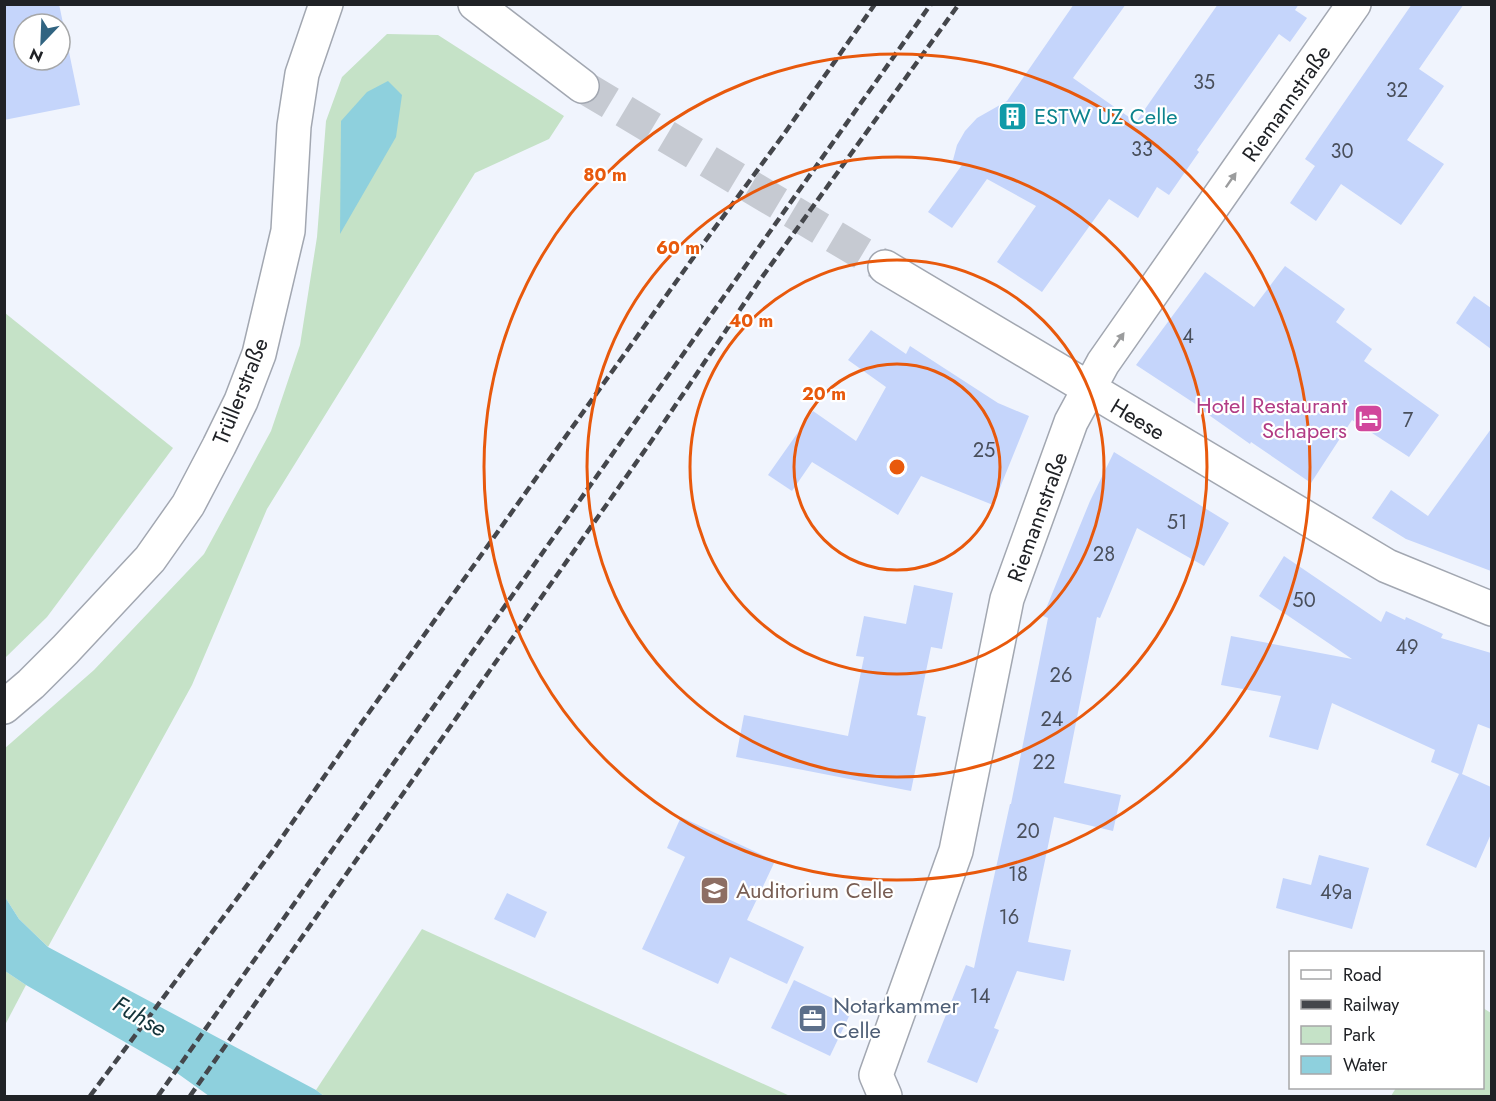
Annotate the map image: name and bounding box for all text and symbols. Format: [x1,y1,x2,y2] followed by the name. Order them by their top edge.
[12,12,72,72] north arrow
[1234,38,1338,168] street label: Riemannstraße
[26,42,47,68] text: N
[1193,68,1215,97] house number: 35
[1386,76,1408,105] house number: 32
[997,100,1029,132] building icon: ESTW UZ Celle
[1034,100,1178,132] place label: ESTW UZ Celle
[1131,135,1153,164] house number: 33
[1331,137,1353,166] house number: 30
[583,162,627,188] text: 80 m
[1225,173,1237,189] one-way arrow
[656,235,700,261] text: 60 m
[729,308,773,334] text: 40 m
[1182,322,1194,351] house number: 4
[1113,332,1125,348] one-way arrow
[204,333,276,449] street label: Trüllerstraße
[802,381,846,407] text: 20 m
[1196,389,1348,446] place label: Hotel Restaurant Schapers
[1105,390,1171,448] street label: Heese
[1352,402,1384,434] hotel icon: Hotel Restaurant Schapers
[1403,406,1414,435] house number: 7
[973,436,995,465] house number: 25
[999,448,1075,586] street label: Riemannstraße
[887,457,907,477] centre of rings
[1167,508,1187,537] house number: 51
[1093,540,1115,569] house number: 28
[1292,586,1316,615] house number: 50
[1395,633,1419,662] house number: 49
[1050,661,1072,690] house number: 26
[1040,705,1064,734] house number: 24
[1033,748,1055,777] house number: 22
[1016,817,1040,846] house number: 20
[1008,860,1028,889] house number: 18
[699,874,731,906] school or university icon: Auditorium Celle
[736,874,894,906] place label: Auditorium Celle
[1320,878,1352,907] house number: 49a
[999,903,1019,932] house number: 16
[1289,951,1484,1089] legend
[1343,962,1382,988] text: Road
[970,982,991,1011] house number: 14
[107,987,173,1045] water label: Fuhse
[833,989,959,1046] place label: Notarkammer Celle
[1343,992,1399,1018] text: Railway
[796,1002,828,1034] office icon: Notarkammer Celle
[1343,1022,1375,1048] text: Park
[1343,1052,1388,1078] text: Water

